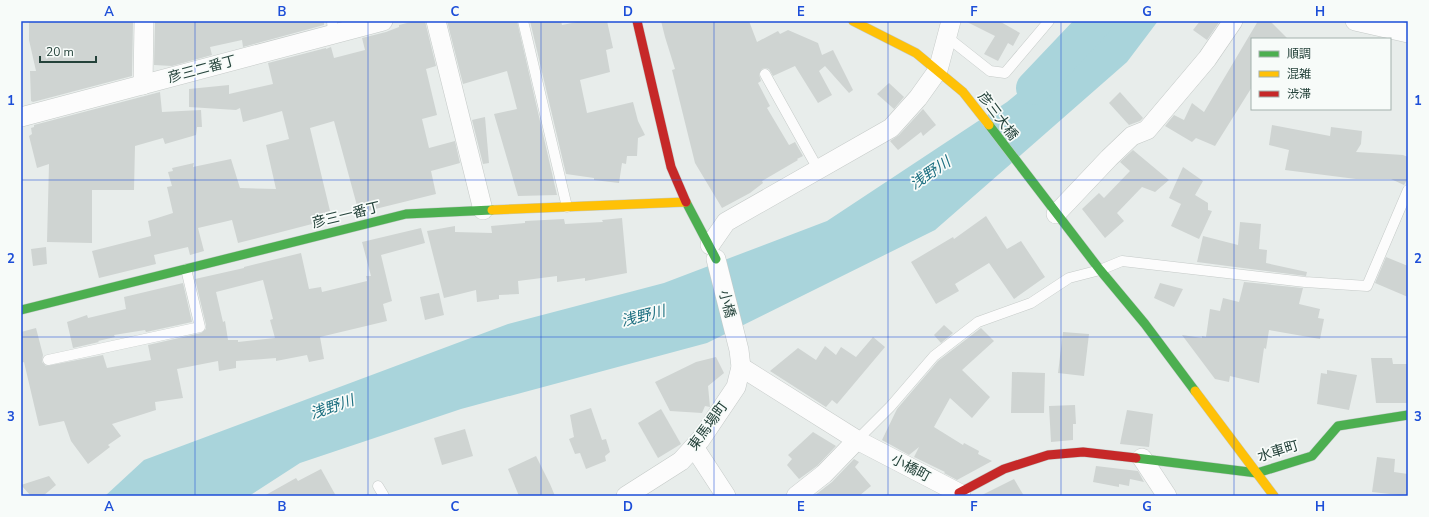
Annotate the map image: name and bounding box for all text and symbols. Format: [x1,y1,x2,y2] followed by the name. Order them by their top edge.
[104,3,114,21] text: A
[278,3,287,21] text: B
[451,3,460,21] text: C
[623,3,633,21] text: D
[797,3,805,21] text: E
[970,3,978,21] text: F
[1142,3,1152,21] text: G
[1315,3,1325,21] text: H
[40,38,96,64] scale bar
[1251,38,1391,110] legend
[46,44,74,60] text: 20 m
[1287,46,1311,62] text: 順調
[166,51,238,87] street label: 彦三二番丁
[1287,66,1311,82] text: 混雑
[1287,86,1311,102] text: 渋滞
[974,88,1022,144] street label: 彦三大橋
[7,92,15,110] text: 1
[1414,92,1422,110] text: 1
[906,151,956,194] water label: 浅野川
[310,197,382,233] street label: 彦三一番丁
[7,250,15,268] text: 2
[1414,250,1422,268] text: 2
[714,288,740,320] street label: 小橋
[619,300,669,331] water label: 浅野川
[307,390,358,424] water label: 浅野川
[684,398,732,454] street label: 東馬場町
[7,408,15,426] text: 3
[1414,408,1422,426] text: 3
[1255,436,1301,466] street label: 水車町
[888,450,934,486] street label: 小橋町
[104,498,114,516] text: A
[278,498,287,516] text: B
[451,498,460,516] text: C
[623,498,633,516] text: D
[797,498,805,516] text: E
[970,498,978,516] text: F
[1142,498,1152,516] text: G
[1315,498,1325,516] text: H

